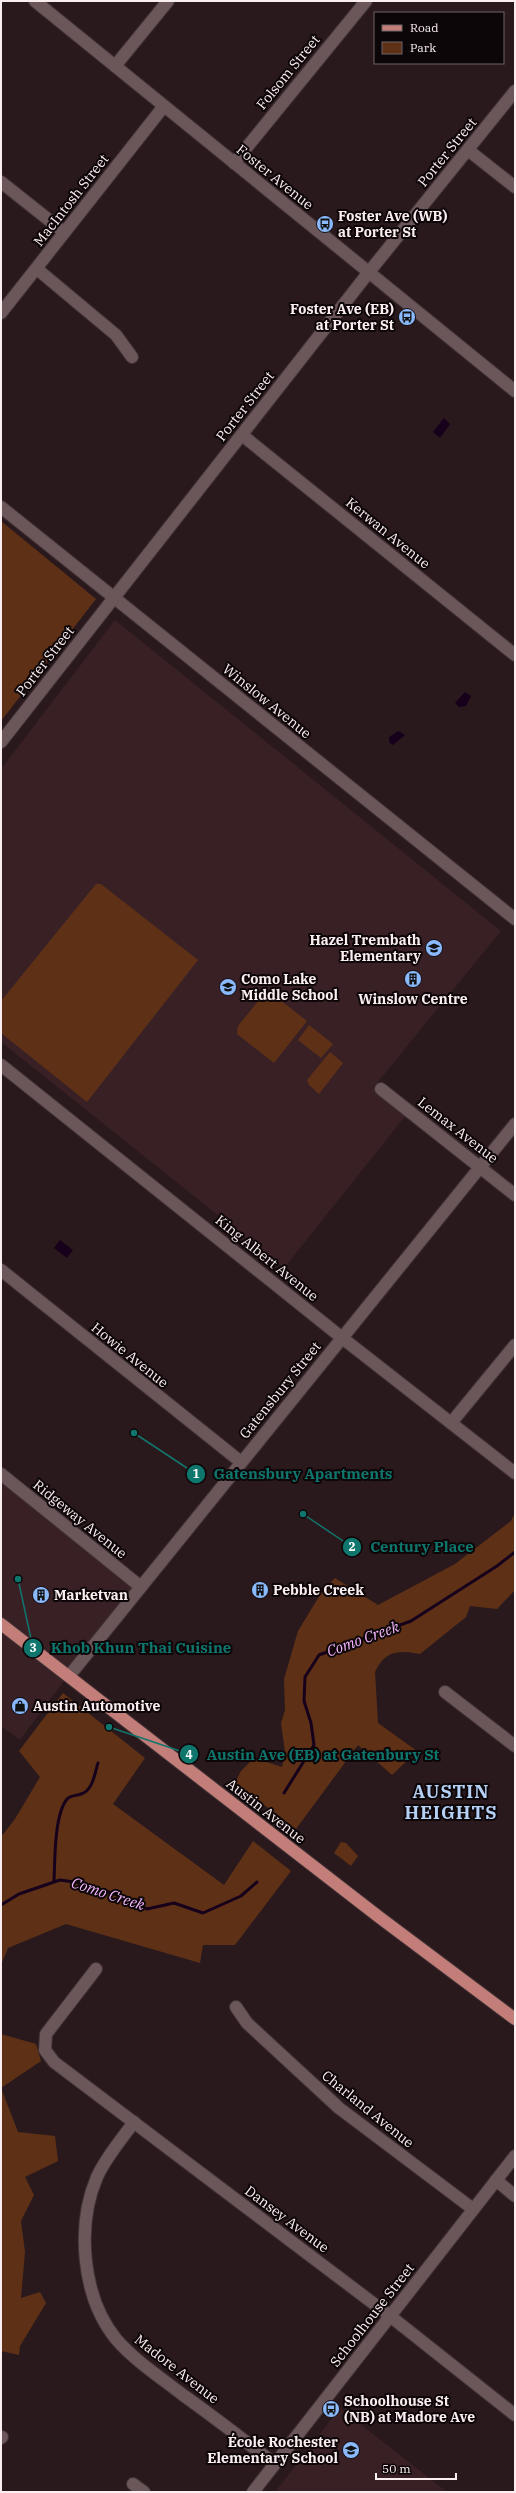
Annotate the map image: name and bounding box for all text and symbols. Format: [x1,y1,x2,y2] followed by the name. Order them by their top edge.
[374,12,504,64] legend
[410,20,439,35] text: Road
[252,31,324,113] street label: Folsom Street
[410,40,436,55] text: Park
[414,114,480,190] street label: Porter Street
[233,140,317,214] street label: Foster Avenue
[29,150,113,250] street label: MacIntosh Street
[338,207,447,241] place label: Foster Ave (WB) at Porter St
[315,214,335,234] bus stop icon: Foster Ave (WB) at Porter St
[290,300,394,334] place label: Foster Ave (EB) at Porter St
[397,307,417,327] bus stop icon: Foster Ave (EB) at Porter St
[212,367,278,445] street label: Porter Street
[342,493,434,573] street label: Kerwan Avenue
[12,622,78,700] street label: Porter Street
[219,660,315,742] street label: Winslow Avenue
[309,931,421,965] place label: Hazel Trembath Elementary
[424,938,444,958] school or university icon: Hazel Trembath Elementary
[403,969,423,989] building icon: Winslow Centre
[241,970,339,1004] place label: Como Lake Middle School
[218,977,238,997] school or university icon: Como Lake Middle School
[358,990,468,1008] place label: Winslow Centre
[414,1093,502,1167] street label: Lemax Avenue
[212,1211,322,1305] street label: King Albert Avenue
[88,1318,172,1392] street label: Howie Avenue
[235,1338,325,1442] street label: Gatensbury Street
[186,1460,400,1487] callout: Gatensbury Apartments
[214,1464,392,1483] text: Gatensbury Apartments
[192,1466,200,1481] text: 1
[29,1476,131,1562] street label: Ridgeway Avenue
[342,1533,481,1560] callout: Century Place
[370,1537,474,1556] text: Century Place
[348,1539,356,1554] text: 2
[250,1580,270,1600] building icon: Pebble Creek
[273,1581,364,1599] place label: Pebble Creek
[31,1585,51,1605] building icon: Marketvan
[54,1586,128,1604] place label: Marketvan
[324,1617,402,1660] water label: Como Creek
[23,1634,239,1661] callout: Khob Khun Thai Cuisine
[51,1638,231,1657] text: Khob Khun Thai Cuisine
[29,1640,37,1655] text: 3
[10,1696,30,1716] shop icon: Austin Automotive
[33,1697,161,1715] place label: Austin Automotive
[179,1741,448,1768] callout: Austin Ave (EB) at Gatenbury St
[207,1745,440,1764] text: Austin Ave (EB) at Gatenbury St
[185,1747,193,1762] text: 4
[223,1775,309,1847] street label: Austin Avenue
[405,1780,497,1824] district label: AUSTIN HEIGHTS
[69,1873,147,1914] water label: Como Creek
[318,2066,418,2152] street label: Charland Avenue
[241,2182,333,2256] street label: Dansey Avenue
[326,2260,418,2370] street label: Schoolhouse Street
[131,2330,223,2408] street label: Madore Avenue
[344,2392,475,2426] place label: Schoolhouse St (NB) at Madore Ave
[321,2399,341,2419] bus stop icon: Schoolhouse St (NB) at Madore Ave
[207,2432,338,2467] place label: École Rochester Elementary School
[341,2440,361,2460] school or university icon: École Rochester Elementary School
[376,2455,456,2481] scale bar
[382,2461,411,2476] text: 50 m

